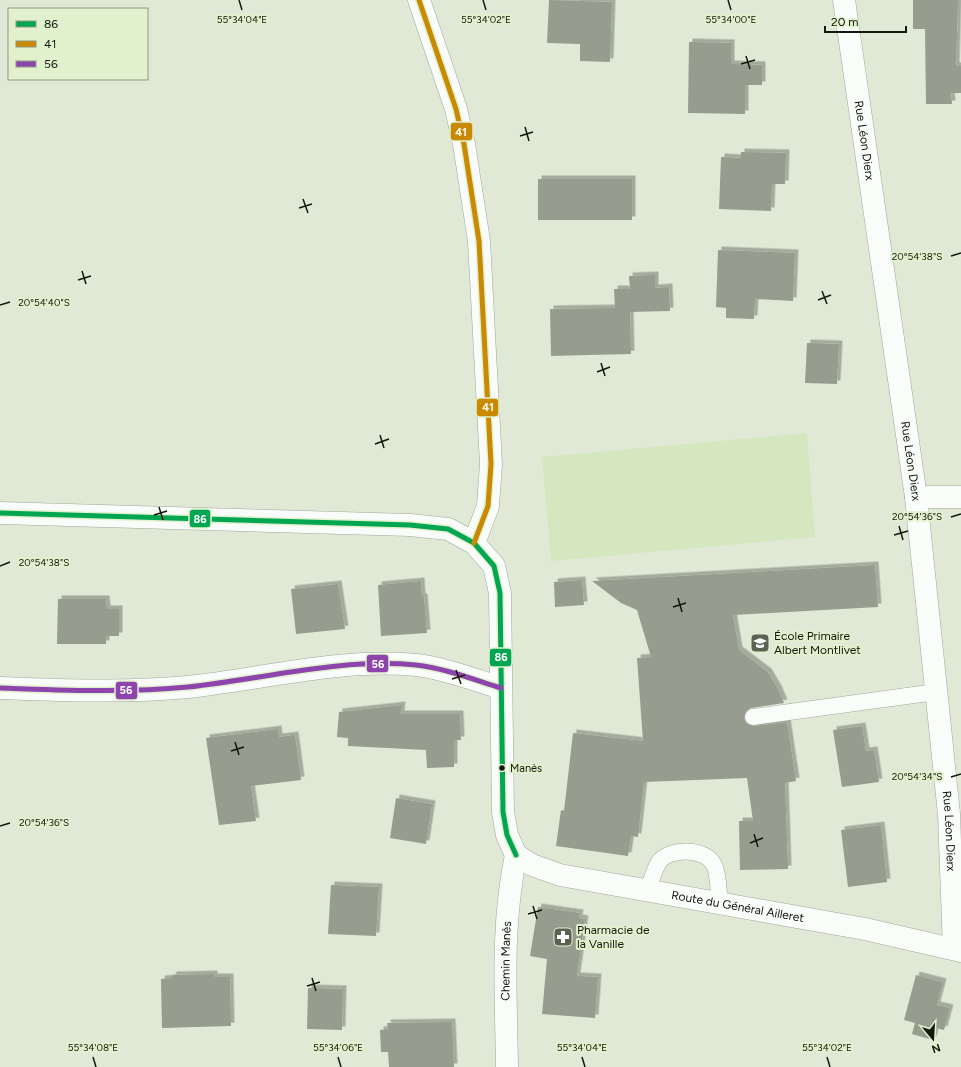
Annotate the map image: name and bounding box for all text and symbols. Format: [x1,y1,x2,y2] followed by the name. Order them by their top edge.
[8,8,148,80] legend
[825,8,906,34] scale bar
[217,13,267,26] text: 55°34'04"E
[461,13,511,26] text: 55°34'02"E
[706,13,756,26] text: 55°34'00"E
[831,15,859,29] text: 20 m
[44,17,58,31] text: 86
[44,37,56,51] text: 41
[44,57,58,71] text: 56
[852,100,877,182] street label: Rue Léon Dierx
[450,122,473,141] line badge: 41
[455,126,467,139] text: 41
[892,250,942,263] text: 20°54'38"S
[18,296,70,309] text: 20°54'40"S
[476,398,499,417] line badge: 41
[482,401,494,414] text: 41
[898,420,923,502] street label: Rue Léon Dierx
[189,509,211,528] line badge: 86
[892,510,942,523] text: 20°54'36"S
[193,513,207,526] text: 86
[19,556,69,569] text: 20°54'38"S
[774,629,861,657] place label: École Primaire Albert Montlivet
[749,632,771,654] school or university icon: École Primaire Albert Montlivet
[489,648,512,667] line badge: 86
[494,651,508,664] text: 86
[366,654,389,673] line badge: 56
[372,658,385,671] text: 56
[115,681,138,700] line badge: 56
[120,684,133,697] text: 56
[510,762,542,775] place label: Manès
[497,763,507,773] marker: Manès
[892,770,942,783] text: 20°54'34"S
[940,790,958,872] street label: Rue Léon Dierx
[19,816,69,829] text: 20°54'36"S
[670,888,806,925] street label: Route du Général Ailleret
[498,920,514,1001] street label: Chemin Manès
[577,923,650,951] place label: Pharmacie de la Vanille
[552,926,574,948] pharmacy icon: Pharmacie de la Vanille
[913,1019,953,1059] north arrow
[68,1041,118,1054] text: 55°34'08"E
[313,1041,363,1054] text: 55°34'06"E
[557,1041,607,1054] text: 55°34'04"E
[802,1041,852,1054] text: 55°34'02"E
[930,1041,942,1056] text: N

